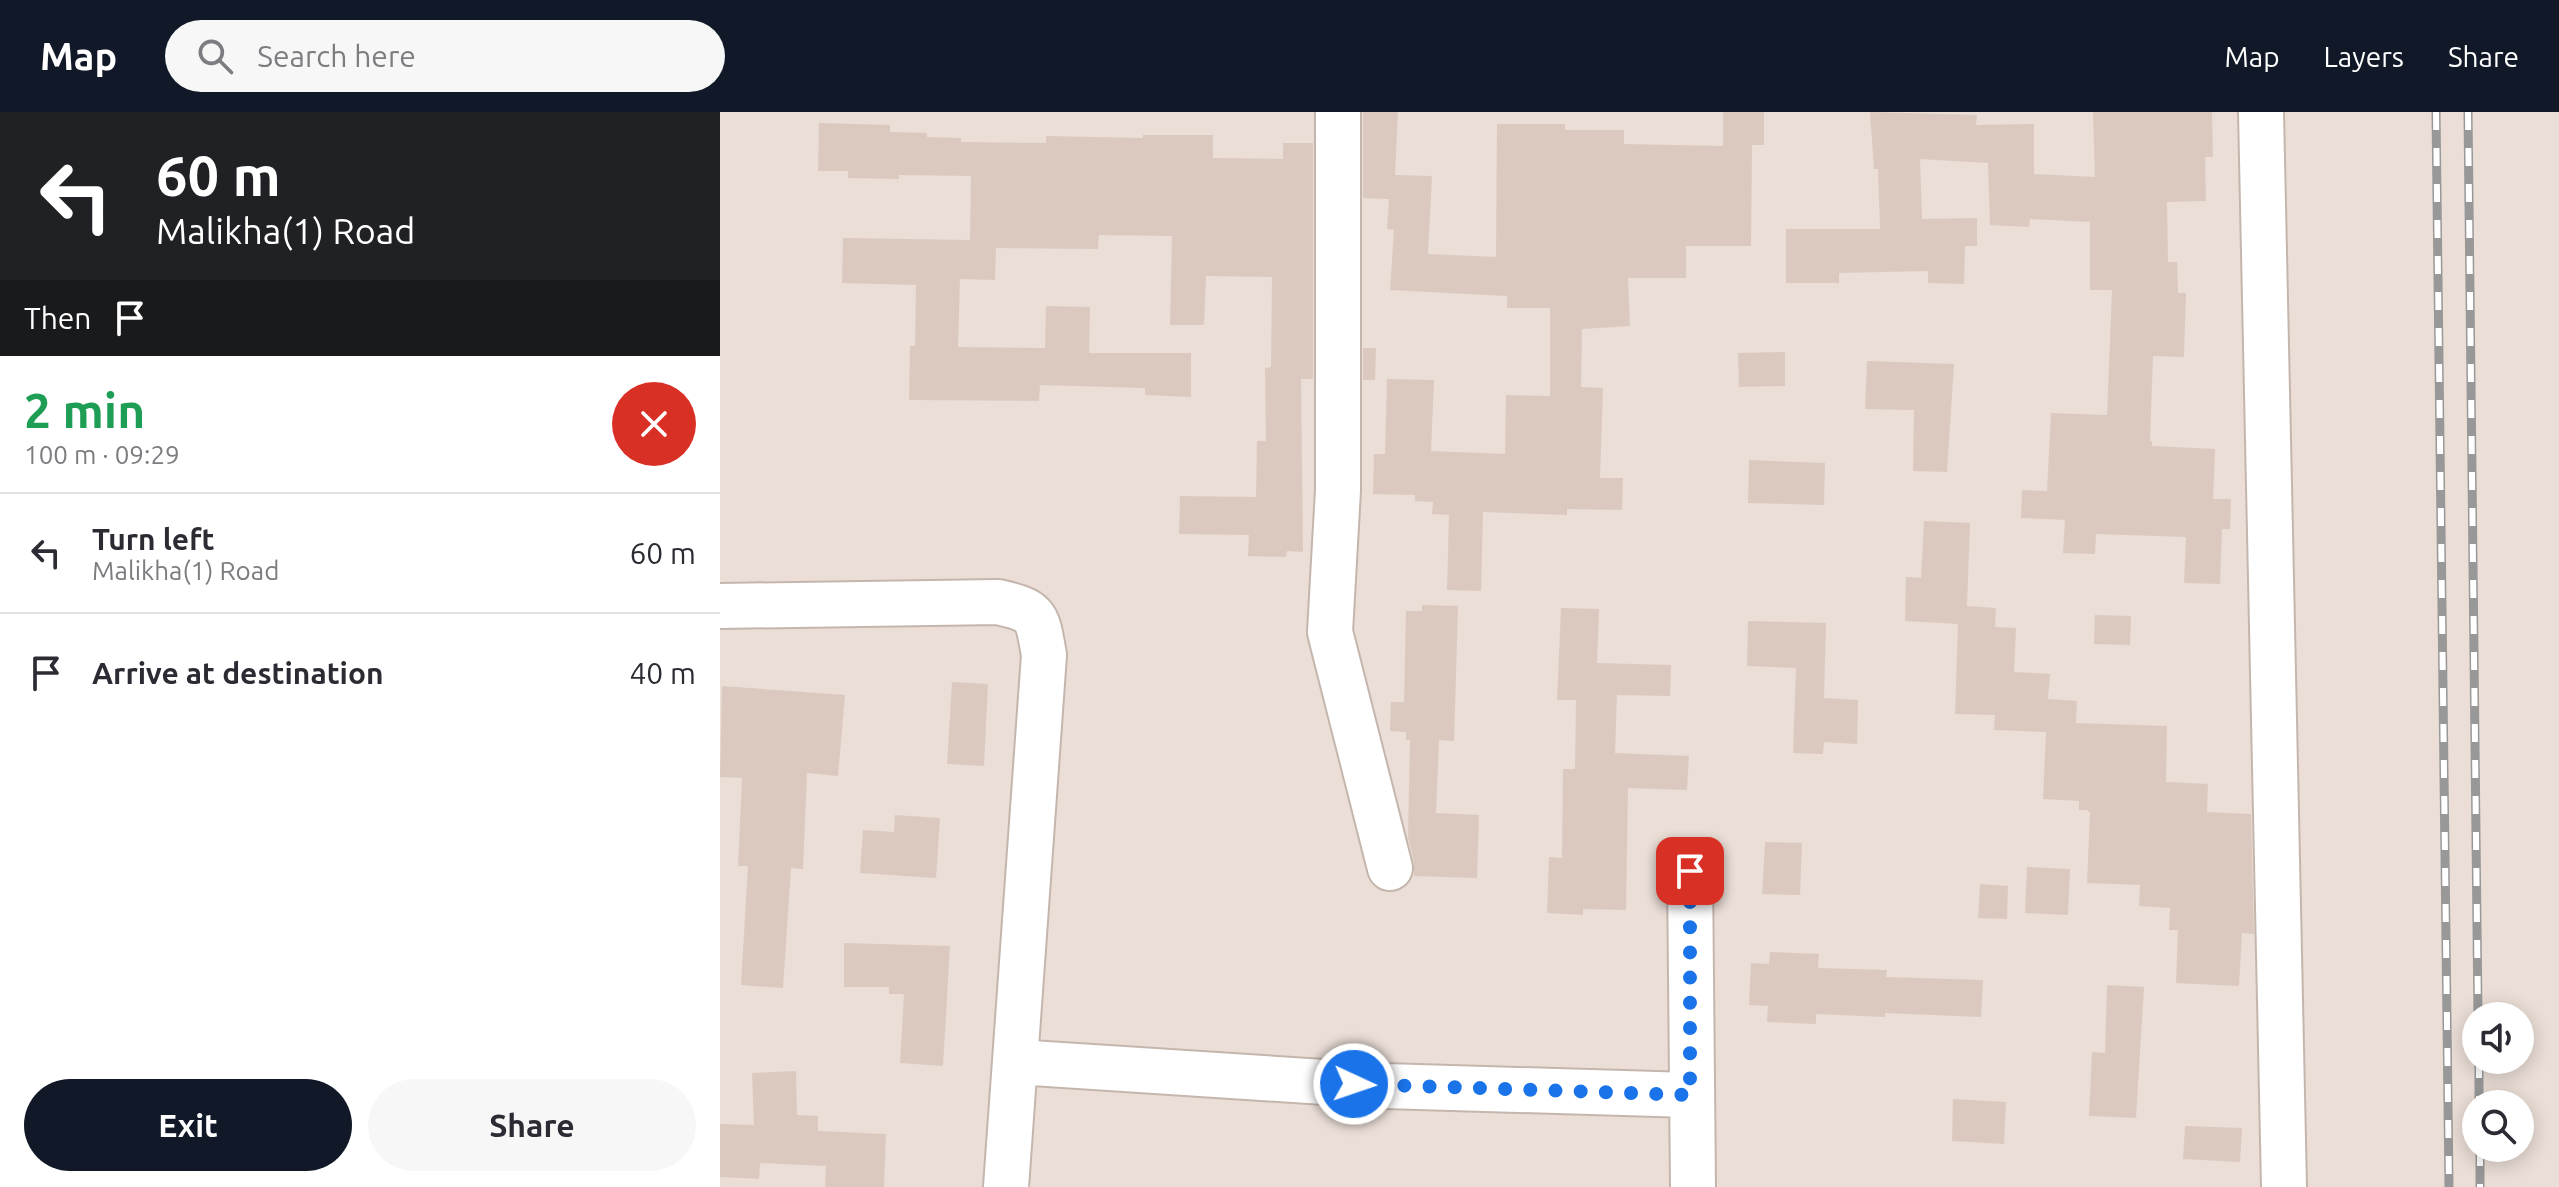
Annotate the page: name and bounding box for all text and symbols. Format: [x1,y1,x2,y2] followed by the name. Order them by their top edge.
[165,20,725,92] search box
[193,34,237,78] icon: search
[40,35,117,77] text: Map
[257,39,416,73] text: Search here
[2224,41,2280,72] text: Map
[2324,41,2404,72] text: Layers
[2448,41,2519,72] text: Share
[24,144,128,248] icon: left
[156,144,281,207] text: 60 m
[156,210,415,251] text: Malikha(1) Road
[108,296,152,340] icon: arrive
[24,301,92,335] text: Then
[612,382,696,466] button: close
[24,383,145,437] text: 2 min
[24,440,180,469] text: 100 m · 09:29
[92,522,214,556] text: Turn left
[24,531,68,575] icon: left
[629,536,696,570] text: 60 m
[92,556,279,585] text: Malikha(1) Road
[24,651,68,695] icon: arrive
[92,656,384,690] text: Arrive at destination
[629,656,696,690] text: 40 m
[1656,837,1724,905] pin
[1668,849,1712,893] icon: arrive
[2462,1002,2534,1162] map controls
[2462,1002,2534,1074] button: sound
[1312,1042,1396,1126] position arrow
[24,1079,352,1171] button: Exit
[368,1079,696,1171] button: Share
[2462,1090,2534,1162] button: search

